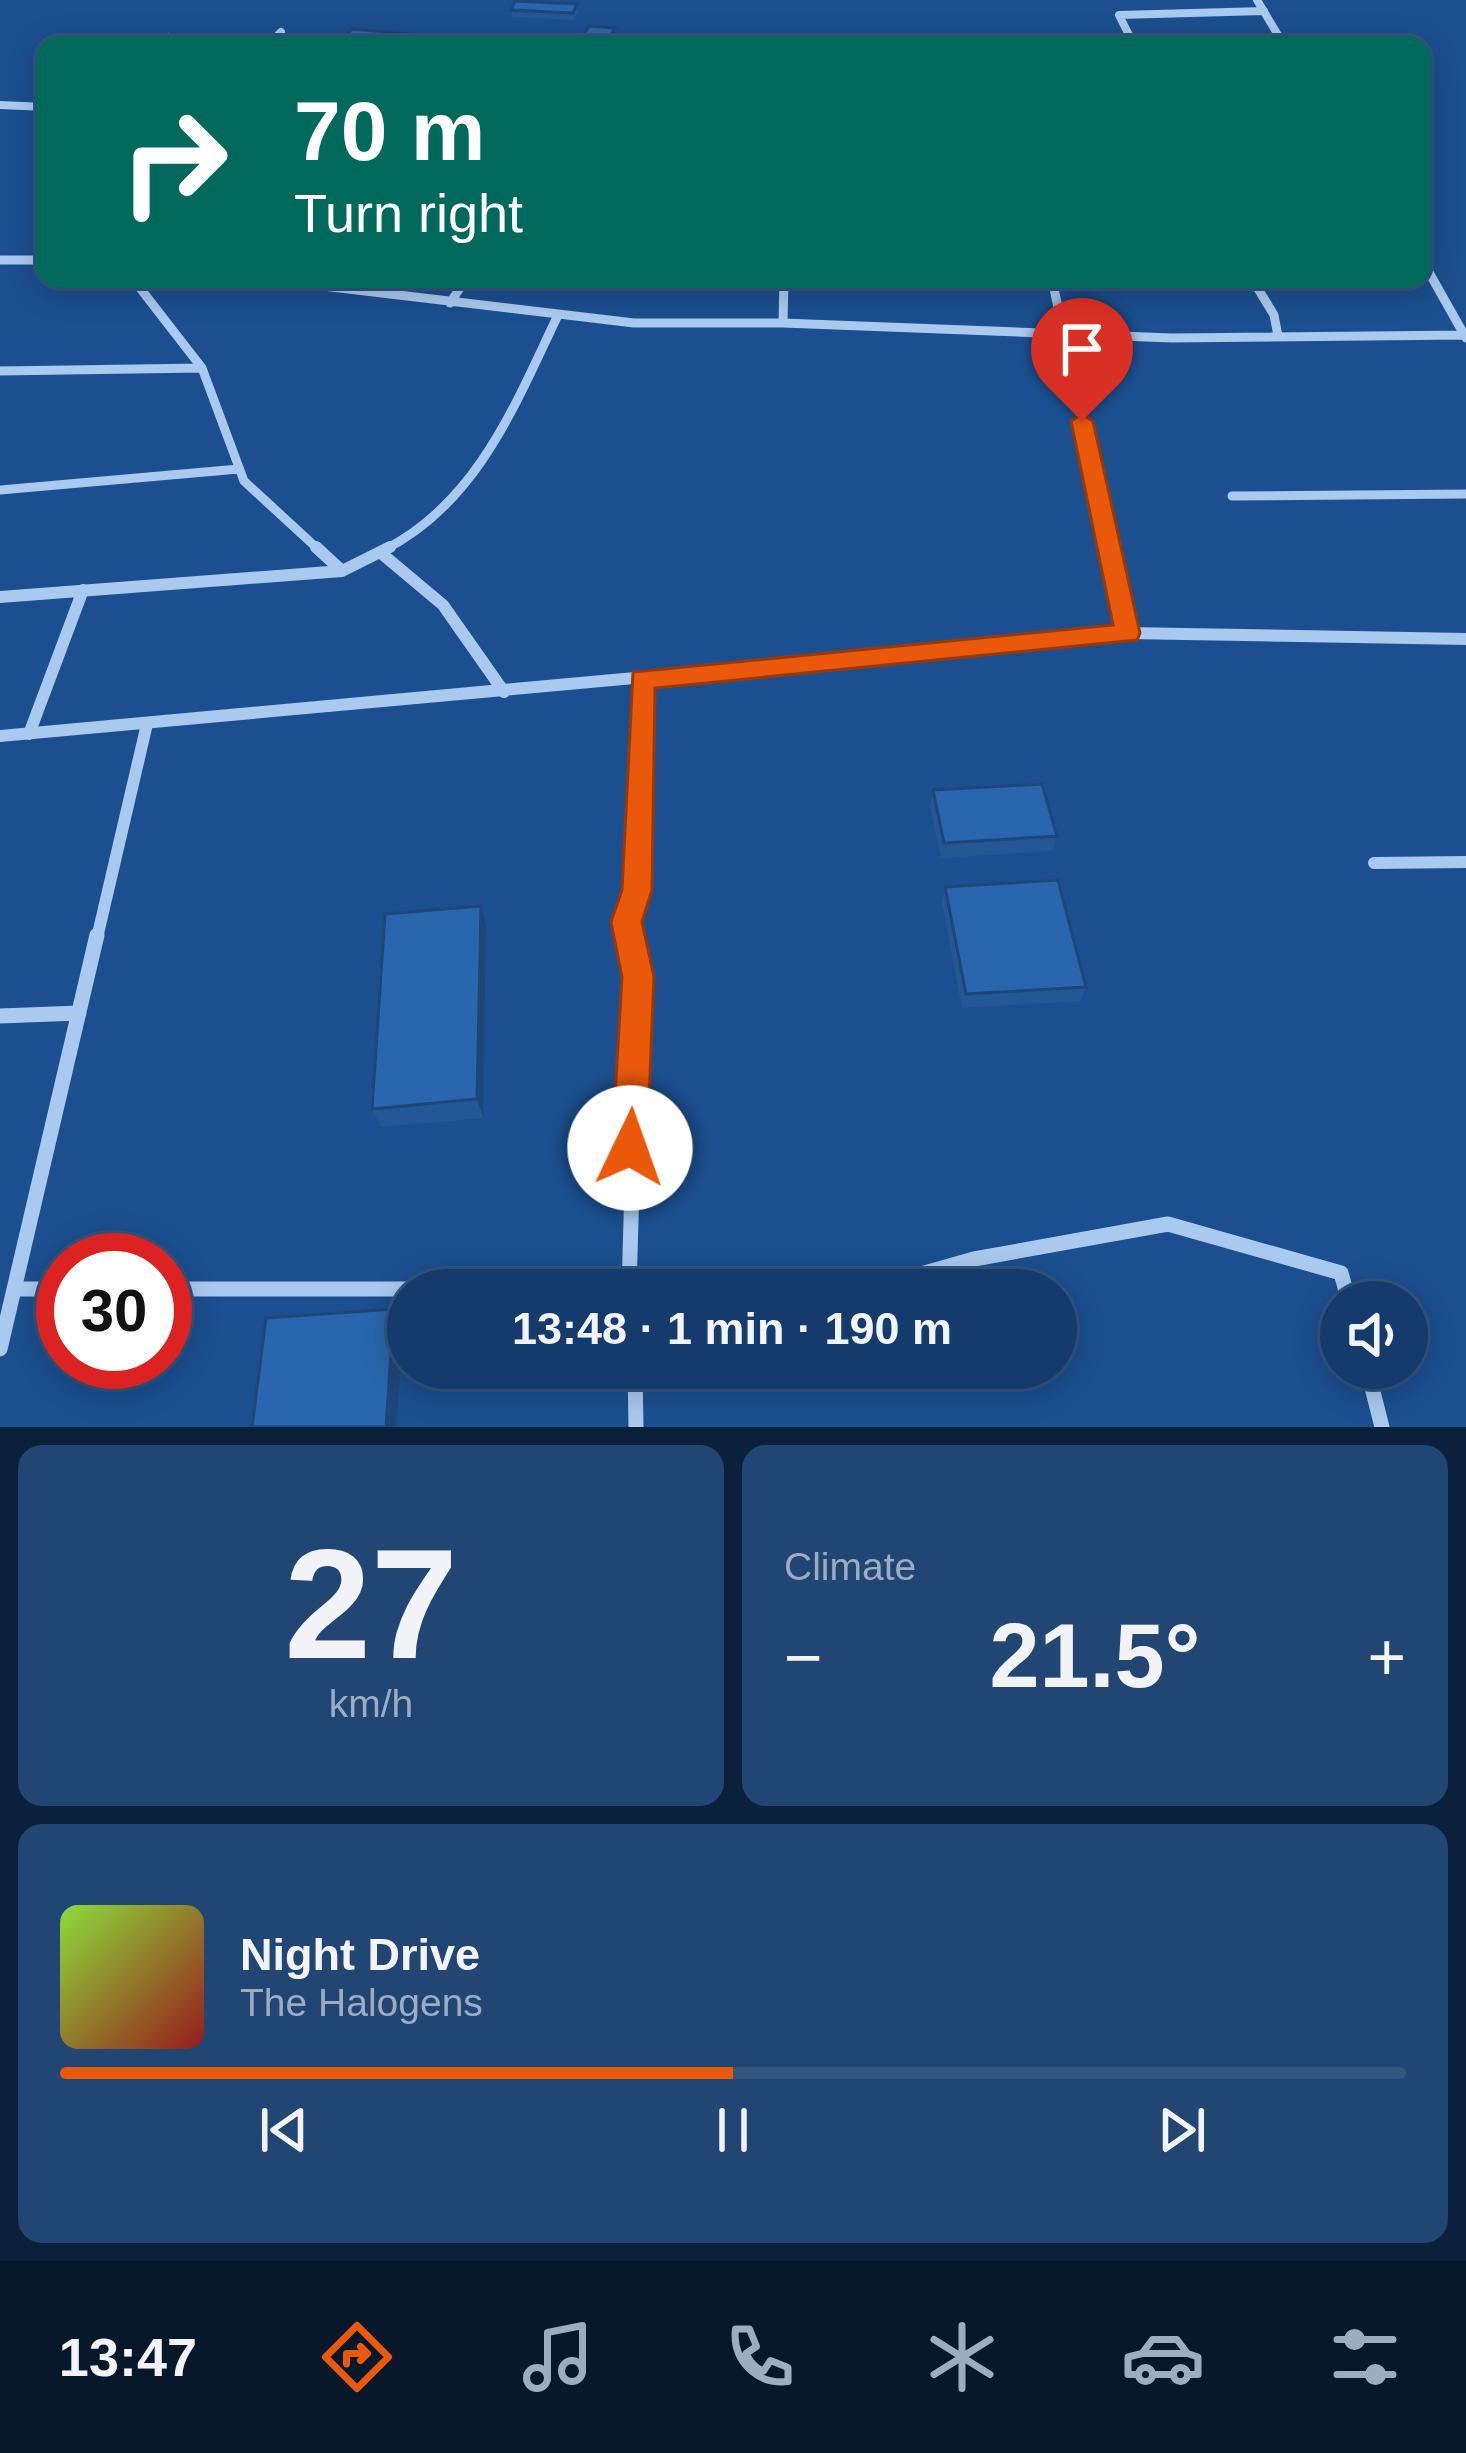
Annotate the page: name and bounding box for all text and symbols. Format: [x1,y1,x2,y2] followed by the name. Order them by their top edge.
[96,84,252,240] icon: right
[294,84,485,178] text: 70 m
[294,183,523,243] text: Turn right
[1031,298,1133,421] pin
[1049,316,1115,382] icon: arrive
[567,1085,693,1211] position arrow
[36,1233,192,1389] speed limit sign: 30
[1320,1281,1428,1389] map controls
[1320,1281,1428,1389] button: sound
[512,1303,952,1354] text: 13:48 · 1 min · 190 m
[284,1517,458,1691] text: 27
[784,1545,916,1588] text: Climate
[989,1606,1201,1706] text: 21.5°
[784,1620,823,1694] text: −
[1367,1620,1406,1694] text: +
[329,1682,413,1725] text: km/h
[240,1929,480,1980] text: Night Drive
[240,1981,483,2024] text: The Halogens
[251,2097,317,2163] icon: previous
[700,2097,766,2163] icon: pause
[1149,2097,1215,2163] icon: next
[315,2315,399,2399] icon: directions
[516,2315,600,2399] icon: music
[718,2315,802,2399] icon: phone
[920,2315,1004,2399] icon: climate
[1121,2315,1205,2399] icon: car
[1323,2315,1407,2399] icon: filters
[59,2327,197,2387] text: 13:47

